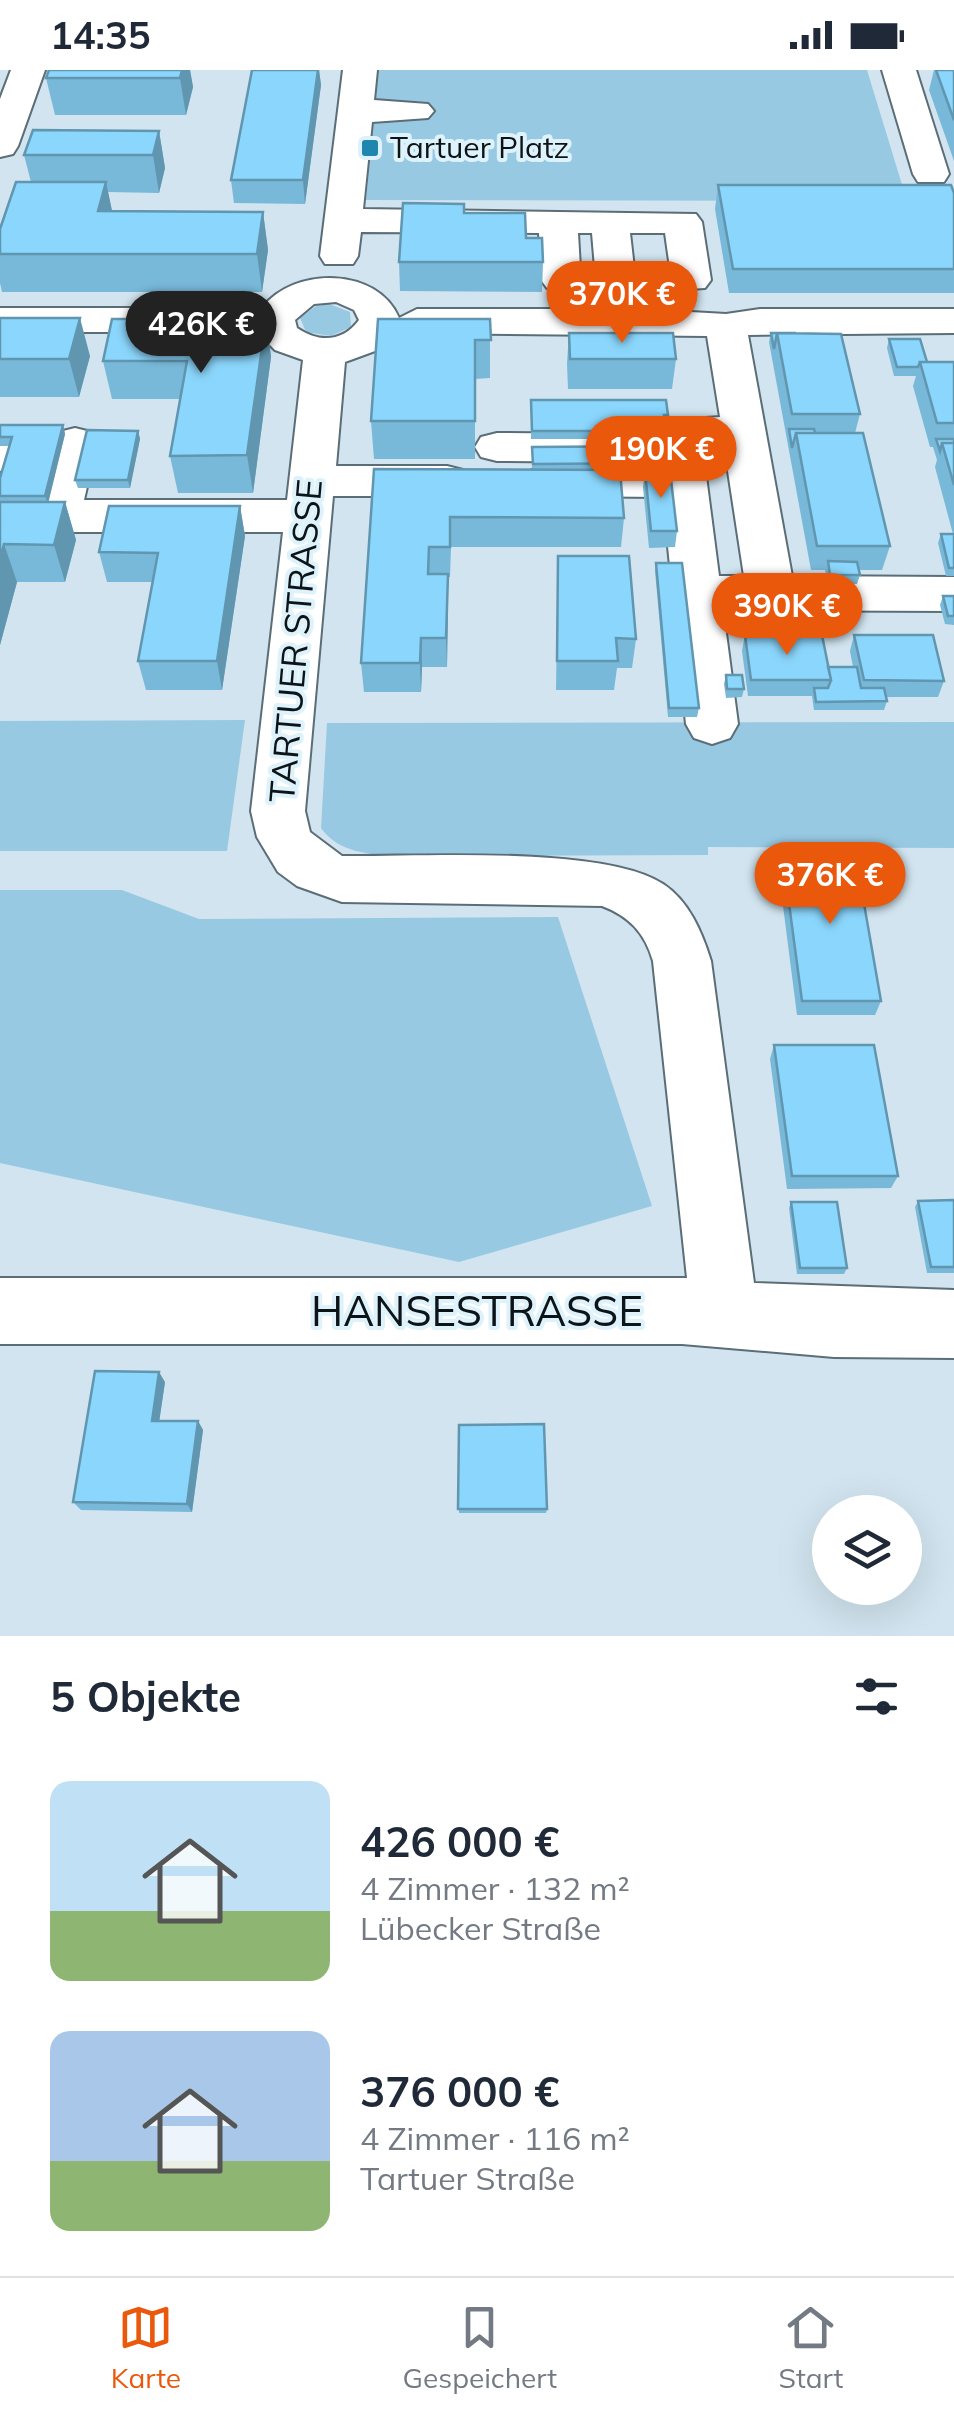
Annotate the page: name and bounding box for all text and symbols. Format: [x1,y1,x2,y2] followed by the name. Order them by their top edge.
[50,11,151,59] text: 14:35
[390,128,569,166] place label: Tartuer Platz
[359,137,381,159] marker: Tartuer Platz
[541,261,703,346] pin: 370K €
[569,273,675,313] text: 370K €
[120,291,282,376] pin: 426K €
[148,303,254,343] text: 426K €
[580,416,742,501] pin: 190K €
[608,428,714,468] text: 190K €
[259,477,331,804] street label: TARTUER STRASSE
[706,573,868,658] pin: 390K €
[734,585,840,625] text: 390K €
[749,842,911,927] pin: 376K €
[777,854,883,894] text: 376K €
[311,1284,643,1337] street label: HANSESTRASSE
[812,1495,922,1605] map controls
[812,1495,922,1605] button: layers
[849,1669,904,1724] icon: filters
[50,1670,241,1723] text: 5 Objekte
[360,1815,559,1868] text: 426 000 €
[130,1821,250,1941] icon: home
[360,1868,630,1908] text: 4 Zimmer · 132 m²
[360,1908,601,1948] text: Lübecker Straße
[360,2065,559,2118] text: 376 000 €
[130,2071,250,2191] icon: home
[360,2118,630,2158] text: 4 Zimmer · 116 m²
[360,2158,575,2198] text: Tartuer Straße
[111,2300,181,2395] tab: Karte
[403,2300,557,2395] tab: Gespeichert
[779,2300,843,2395] tab: Start

